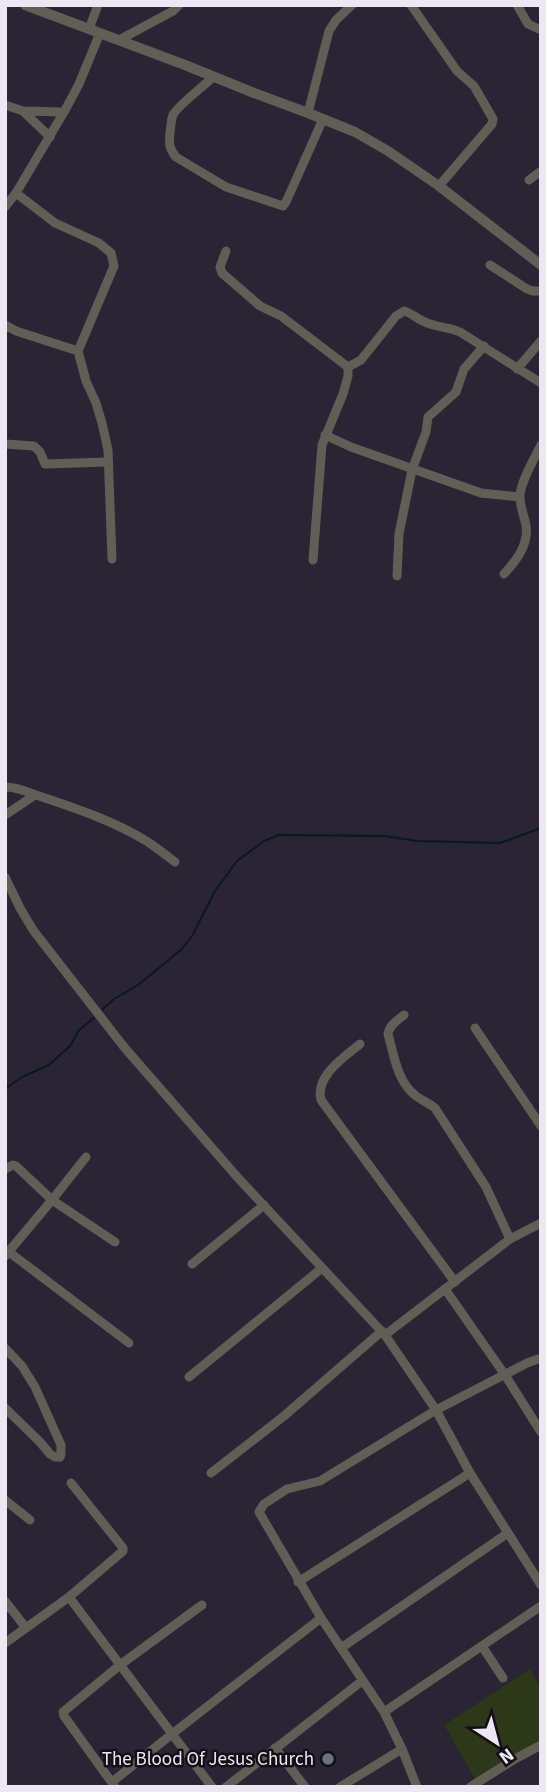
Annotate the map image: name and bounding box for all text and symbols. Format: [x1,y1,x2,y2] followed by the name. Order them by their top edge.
[462,1708,532,1778] north arrow
[493,1741,519,1770] text: N
[102,1746,314,1773] place label: The Blood Of Jesus Church
[320,1751,336,1767] marker: The Blood Of Jesus Church

